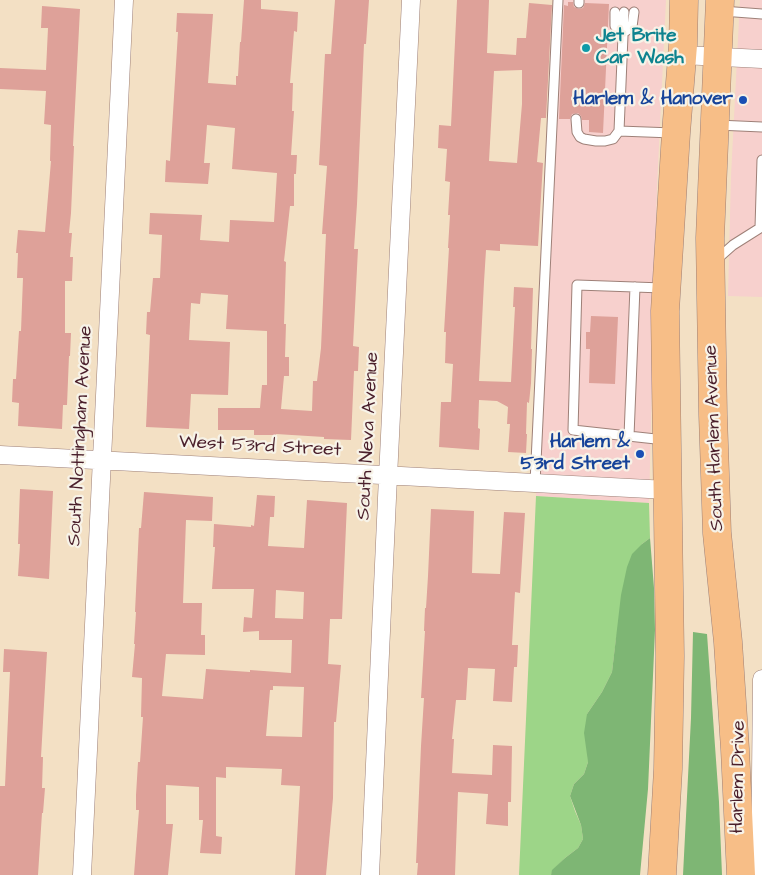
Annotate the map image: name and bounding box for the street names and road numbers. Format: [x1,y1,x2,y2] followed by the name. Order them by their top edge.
[64,325,98,547] street label: South Nottingham Avenue
[700,345,730,531] street label: South Harlem Avenue
[353,351,385,521] street label: South Neva Avenue
[178,431,342,463] street label: West 53rd Street
[727,720,751,834] street label: Harlem Drive

